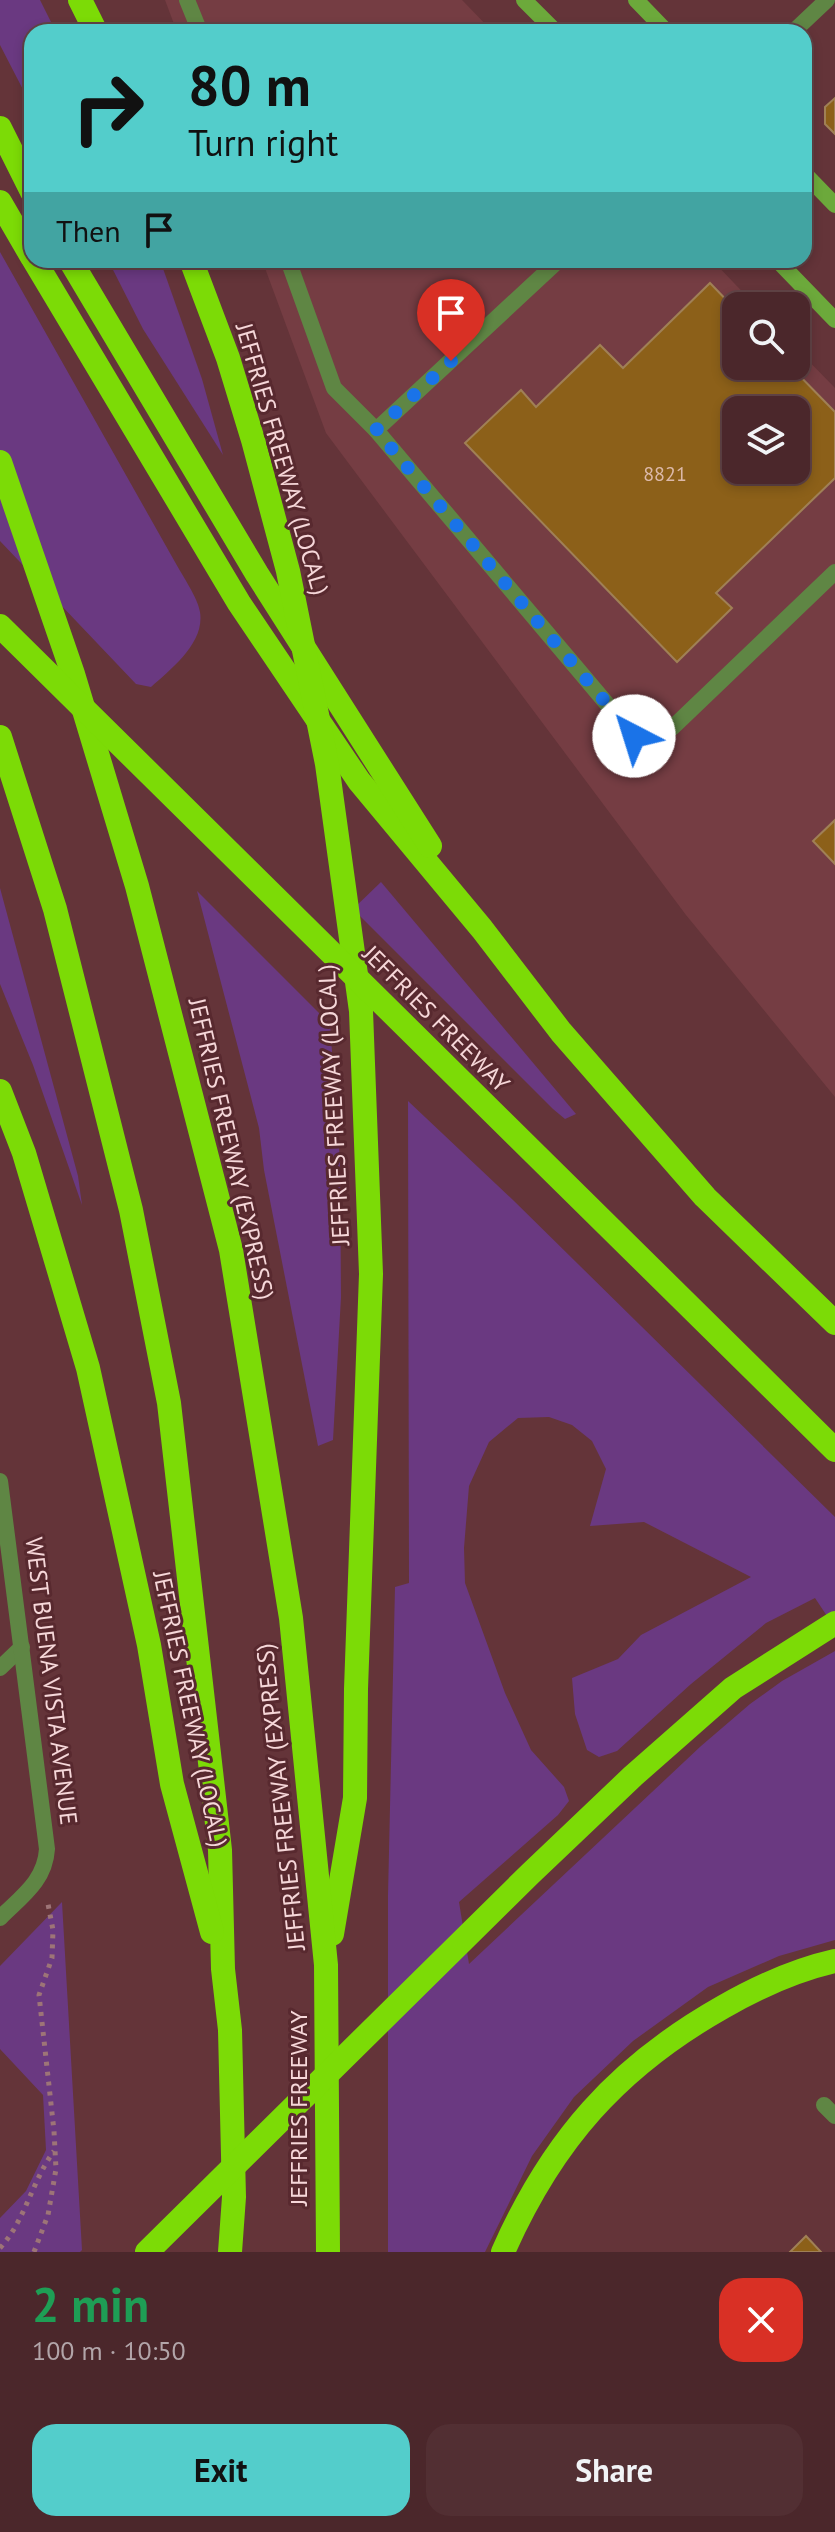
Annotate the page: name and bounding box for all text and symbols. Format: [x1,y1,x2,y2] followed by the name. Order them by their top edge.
[188,49,311,121] text: 80 m
[56,56,160,160] icon: right
[188,119,338,166] text: Turn right
[137,208,181,252] icon: arrive
[56,211,121,250] text: Then
[417,279,485,361] pin
[429,291,473,335] icon: arrive
[722,292,810,484] map controls
[722,292,810,380] button: search
[229,318,336,598] street label: JEFFRIES FREEWAY (LOCAL)
[722,396,810,484] button: layers
[643,461,687,487] house number: 8821
[592,694,676,778] position arrow
[356,938,517,1099] street label: JEFFRIES FREEWAY
[311,964,356,1247] street label: JEFFRIES FREEWAY (LOCAL)
[181,994,281,1303] street label: JEFFRIES FREEWAY (EXPRESS)
[18,1535,85,1827] street label: WEST BUENA VISTA AVENUE
[146,1567,235,1850] street label: JEFFRIES FREEWAY (LOCAL)
[249,1642,312,1953] street label: JEFFRIES FREEWAY (EXPRESS)
[283,2010,314,2207] street label: JEFFRIES FREEWAY
[32,2273,149,2335] text: 2 min
[719,2278,803,2362] button: close
[32,2334,186,2367] text: 100 m · 10:50
[32,2424,410,2516] button: Exit
[426,2424,803,2516] button: Share

